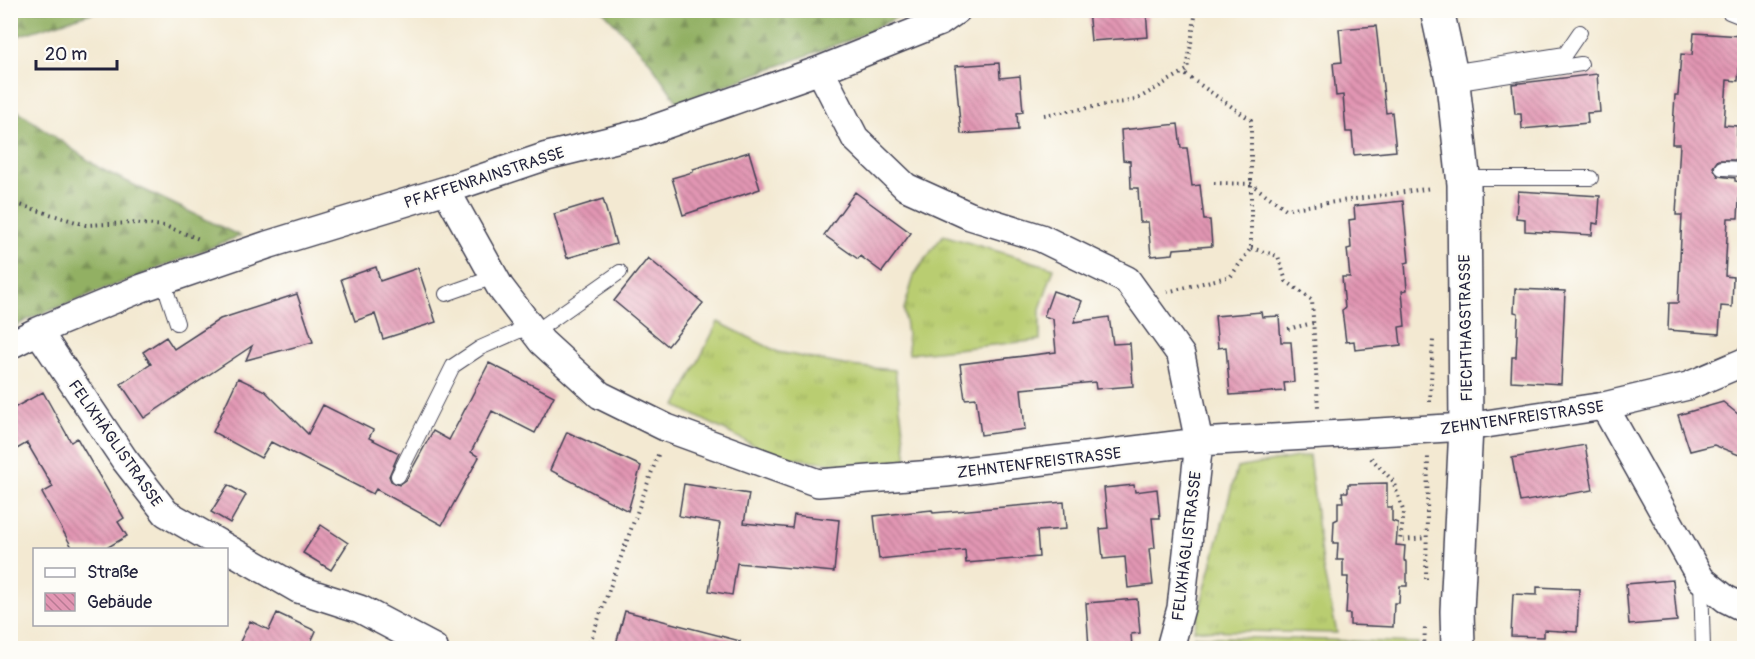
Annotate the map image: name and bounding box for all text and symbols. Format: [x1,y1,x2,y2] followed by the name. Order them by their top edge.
[36,33,117,71] scale bar
[45,43,87,66] text: 20 m
[402,143,567,213] street label: PFAFFENRAINSTRASSE
[1455,254,1477,402] street label: FIECHTHAGSTRASSE
[64,376,167,511] street label: FELIXHÄGLISTRASSE
[1439,397,1605,439] street label: ZEHNTENFREISTRASSE
[956,443,1122,483] street label: ZEHNTENFREISTRASSE
[1168,470,1206,622] street label: FELIXHÄGLISTRASSE
[33,548,228,626] legend
[87,561,138,584] text: Straße
[87,591,152,614] text: Gebäude

